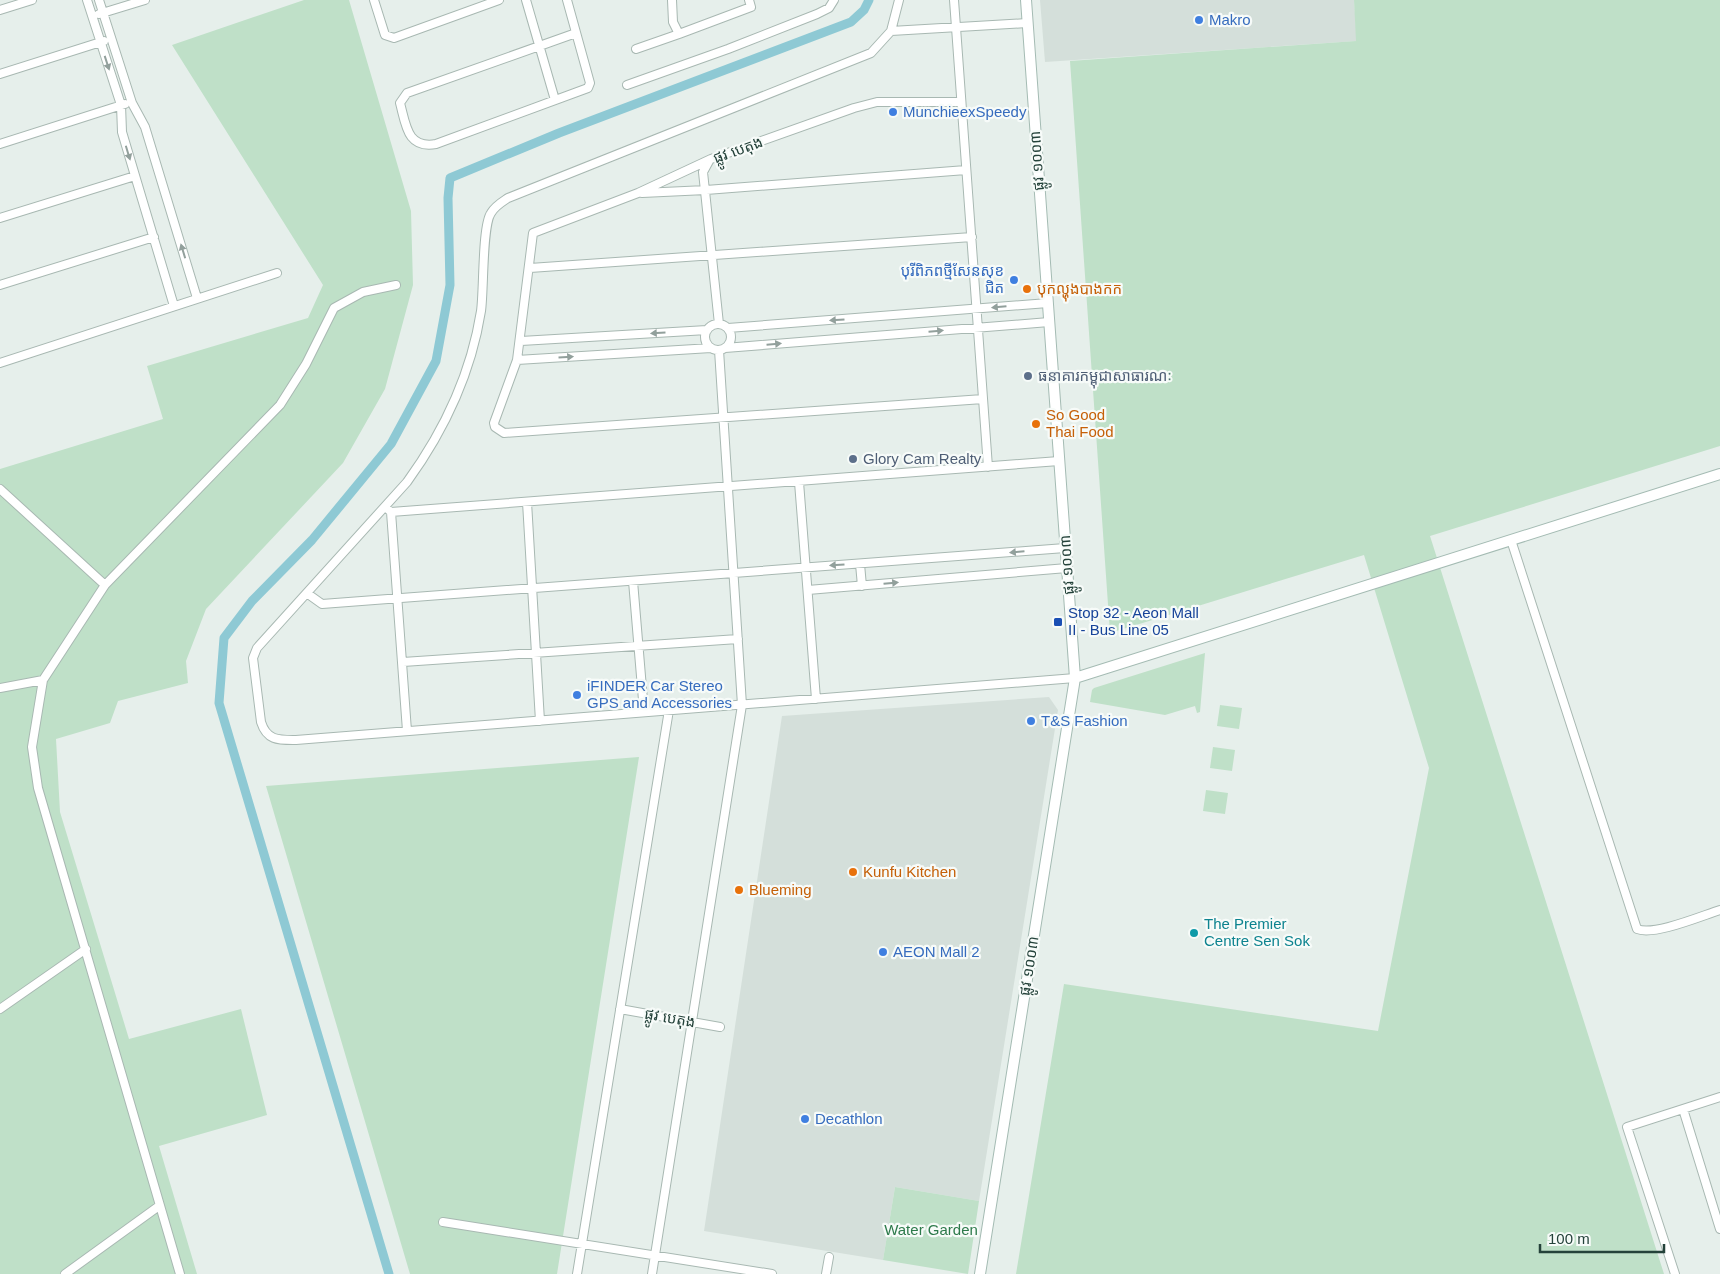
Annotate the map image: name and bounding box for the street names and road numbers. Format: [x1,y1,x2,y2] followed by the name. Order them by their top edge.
[1026,130,1053,192] street label: ផ្លូវ ១០០៣
[711,133,767,171] street label: ផ្លូវ បេតុង
[1056,534,1083,596] street label: ផ្លូវ ១០០៣
[1015,935,1047,998] street label: ផ្លូវ ១០០៣
[642,1005,697,1036] street label: ផ្លូវ បេតុង

